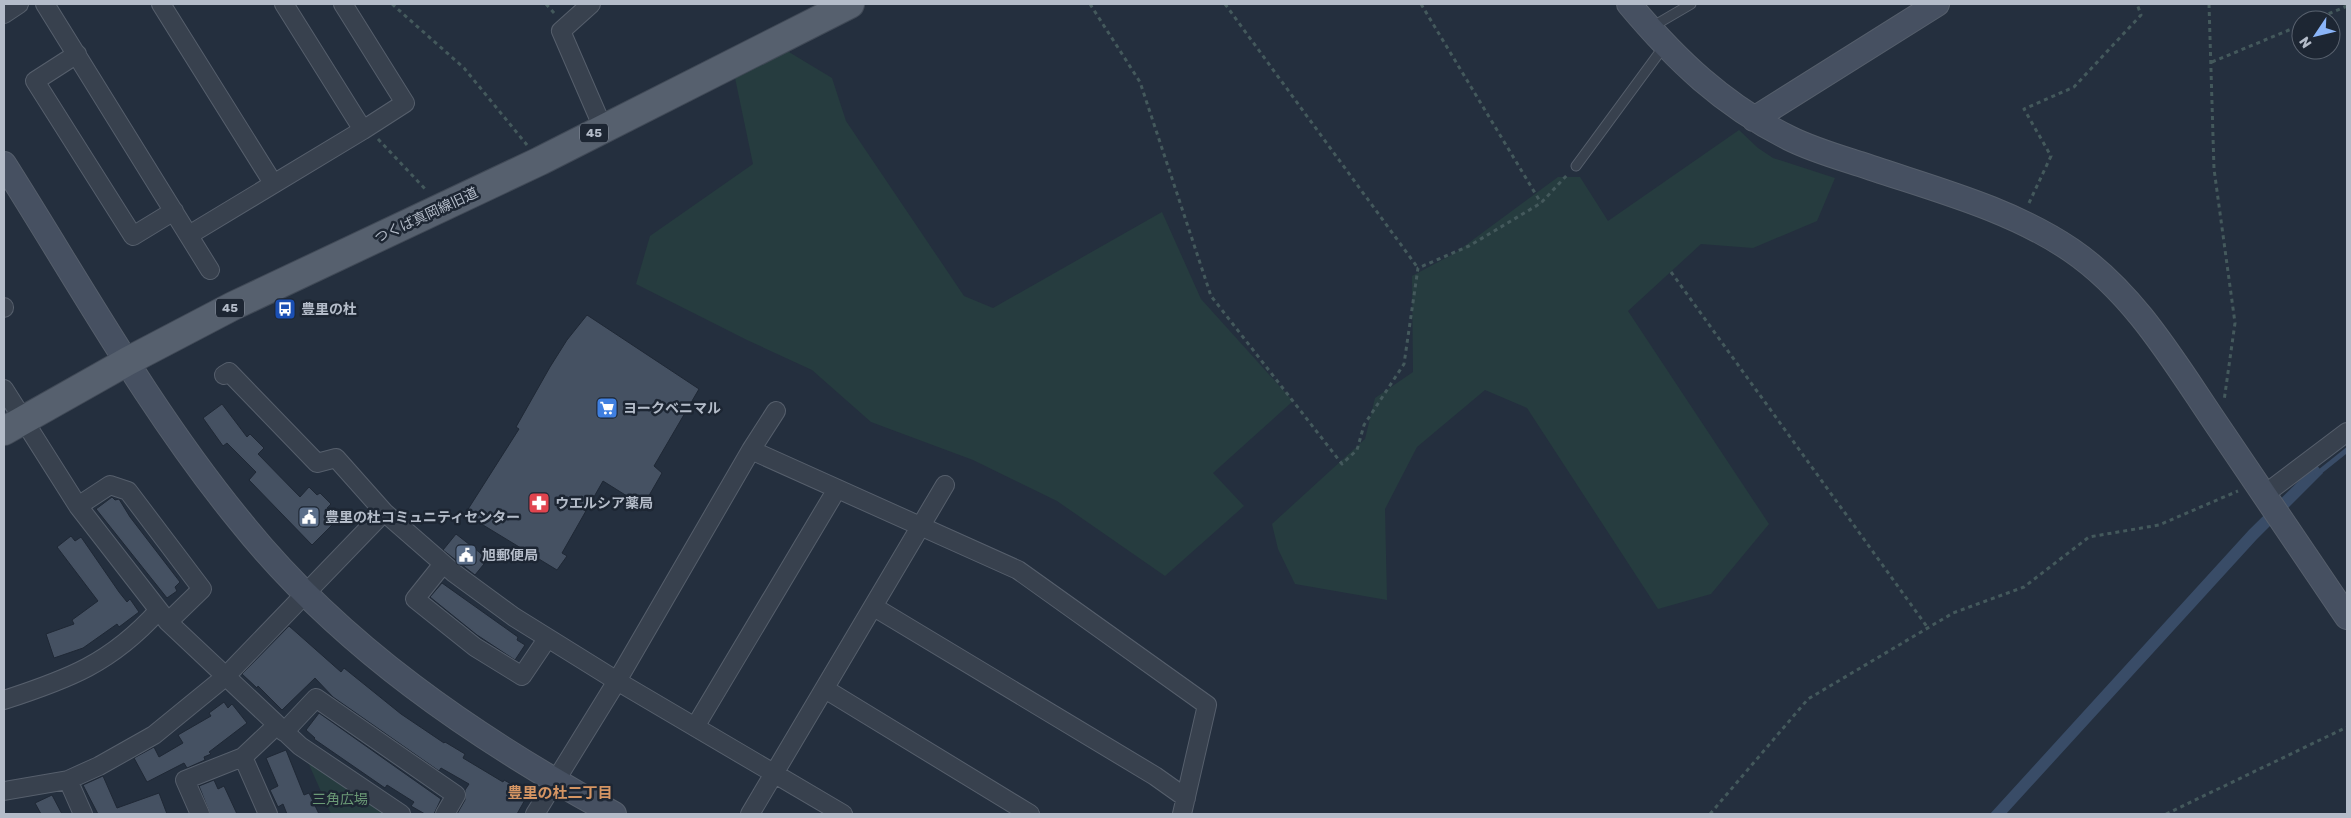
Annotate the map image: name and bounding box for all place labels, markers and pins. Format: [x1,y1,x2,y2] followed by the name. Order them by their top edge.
[273,297,297,321] bus stop icon: 豊里の杜
[301,301,357,318] place label: 豊里の杜
[595,396,619,420] supermarket icon: ヨークベニマル
[623,400,721,417] place label: ヨークベニマル
[527,491,551,515] pharmacy icon: ウエルシア薬局
[555,495,653,512] place label: ウエルシア薬局
[297,505,321,529] public building icon: 豊里の杜コミュニティセンター
[325,509,520,526] place label: 豊里の杜コミュニティセンター
[454,543,478,567] public building icon: 旭郵便局
[482,547,538,564] place label: 旭郵便局

